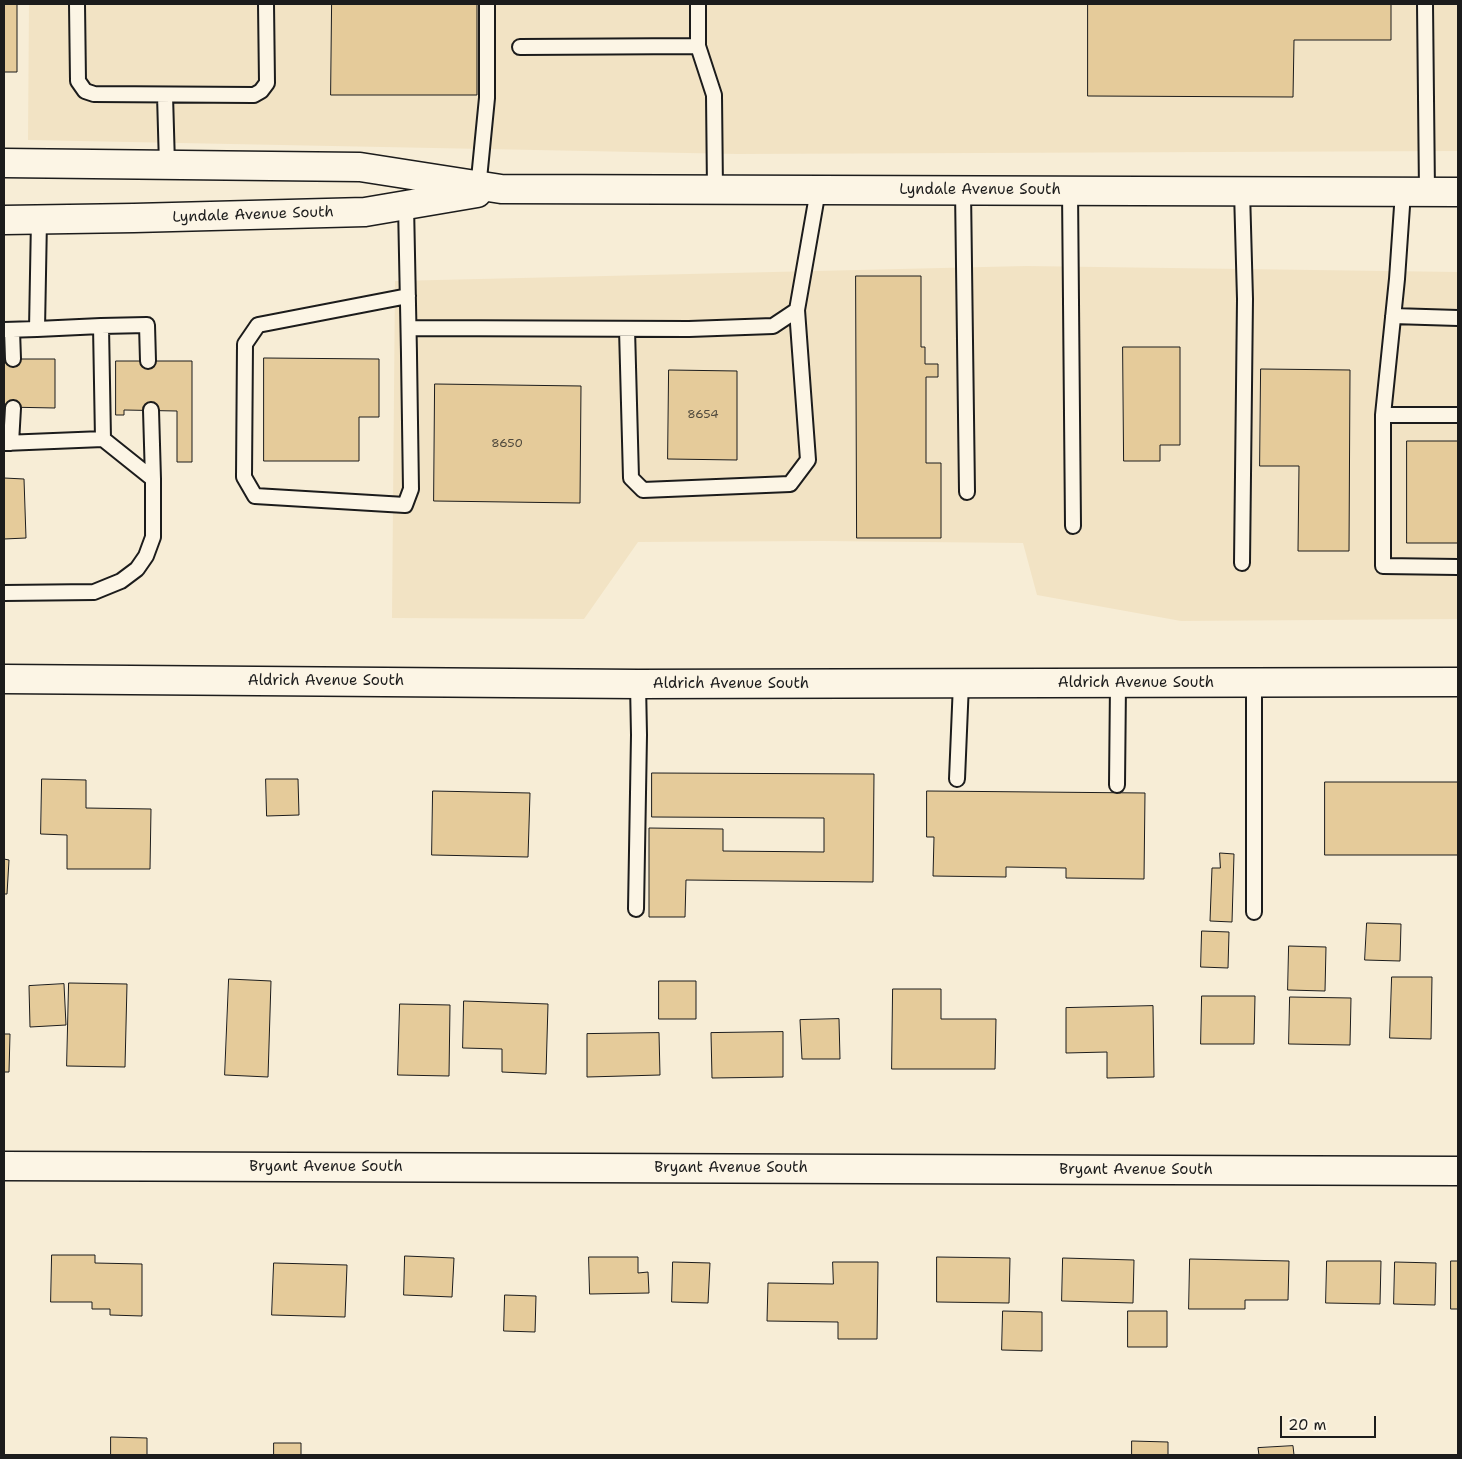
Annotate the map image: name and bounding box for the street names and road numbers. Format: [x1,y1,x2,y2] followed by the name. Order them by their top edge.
[899,181,1061,199] street label: Lyndale Avenue South
[172,203,334,227] street label: Lyndale Avenue South
[248,672,404,690] street label: Aldrich Avenue South
[1058,674,1214,692] street label: Aldrich Avenue South
[653,675,809,693] street label: Aldrich Avenue South
[249,1158,403,1176] street label: Bryant Avenue South
[654,1159,808,1177] street label: Bryant Avenue South
[1059,1161,1213,1179] street label: Bryant Avenue South

